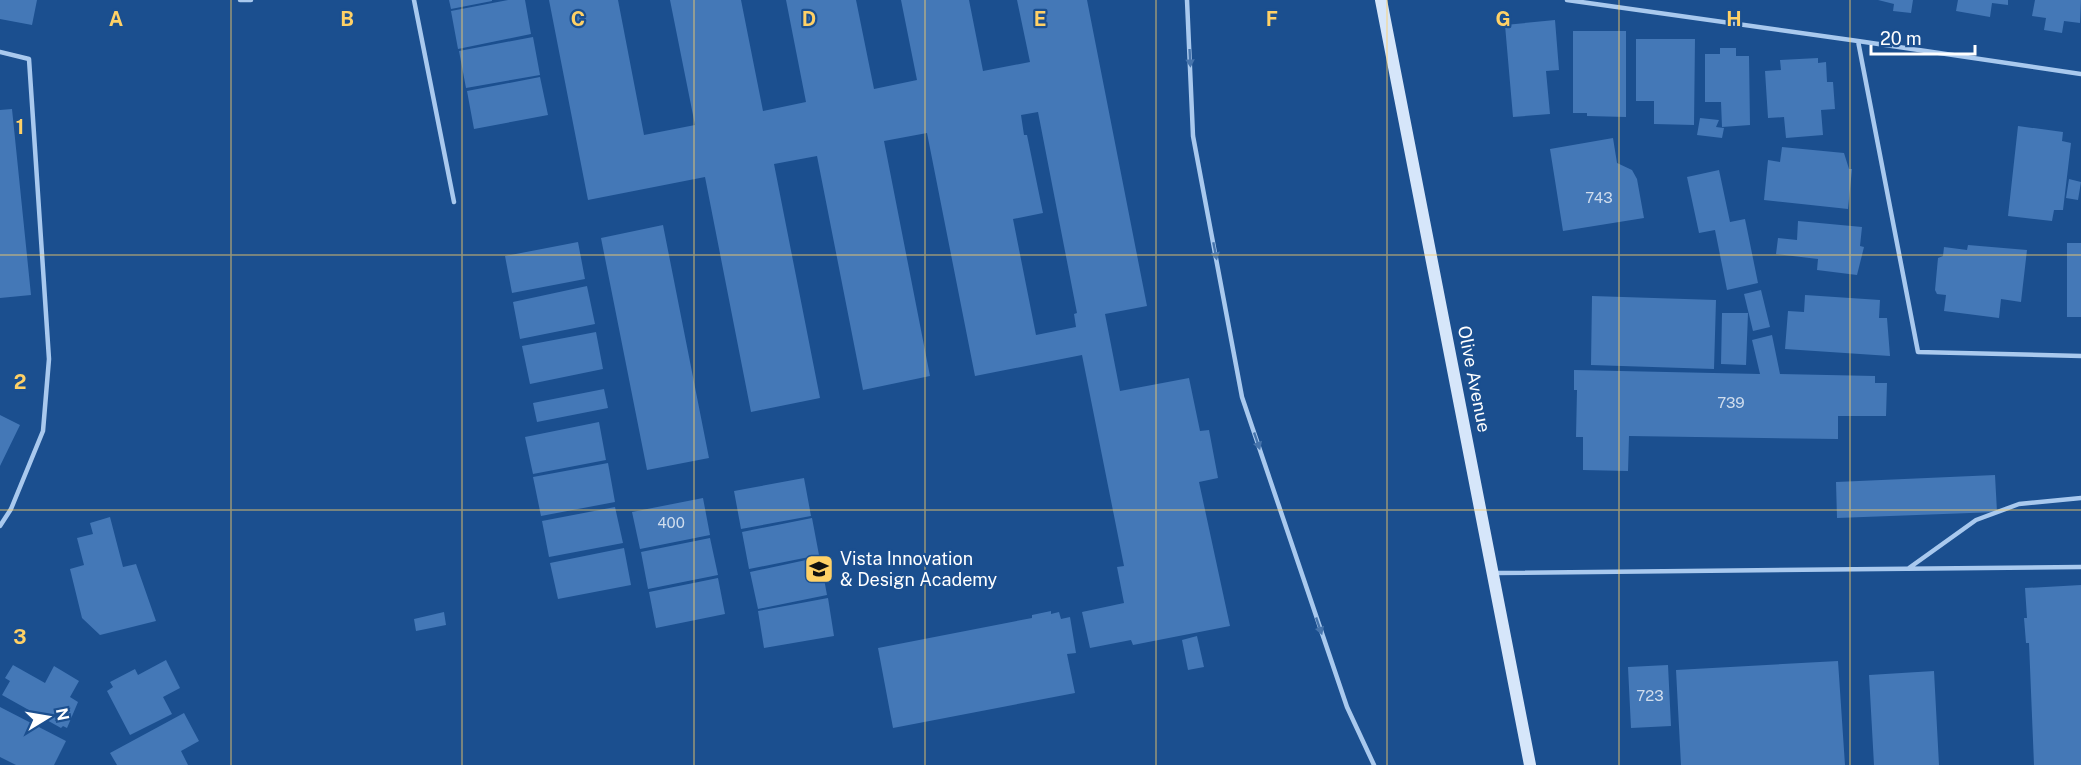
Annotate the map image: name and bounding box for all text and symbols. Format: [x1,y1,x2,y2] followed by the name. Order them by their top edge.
[109,7,123,31] text: A
[340,7,354,31] text: B
[571,7,585,31] text: C
[802,7,816,31] text: D
[1034,7,1046,31] text: E
[1266,7,1278,31] text: F
[1495,7,1511,31] text: G
[1726,7,1742,31] text: H
[1871,18,1974,56] scale bar
[1880,28,1922,49] text: 20 m
[1185,49,1194,68] one-way arrow
[16,115,24,139] text: 1
[1585,189,1613,206] house number: 743
[1210,242,1219,261] one-way arrow
[1454,324,1495,434] street label: Olive Avenue
[14,370,26,394] text: 2
[1717,394,1745,411] house number: 739
[1252,432,1262,450] one-way arrow
[657,514,685,531] house number: 400
[840,548,998,590] place label: Vista Innovation & Design Academy
[803,553,835,585] school or university icon: Vista Innovation & Design Academy
[1315,617,1325,635] one-way arrow
[13,625,27,649] text: 3
[18,687,78,747] north arrow
[1636,687,1664,704] house number: 723
[52,706,73,722] text: N

